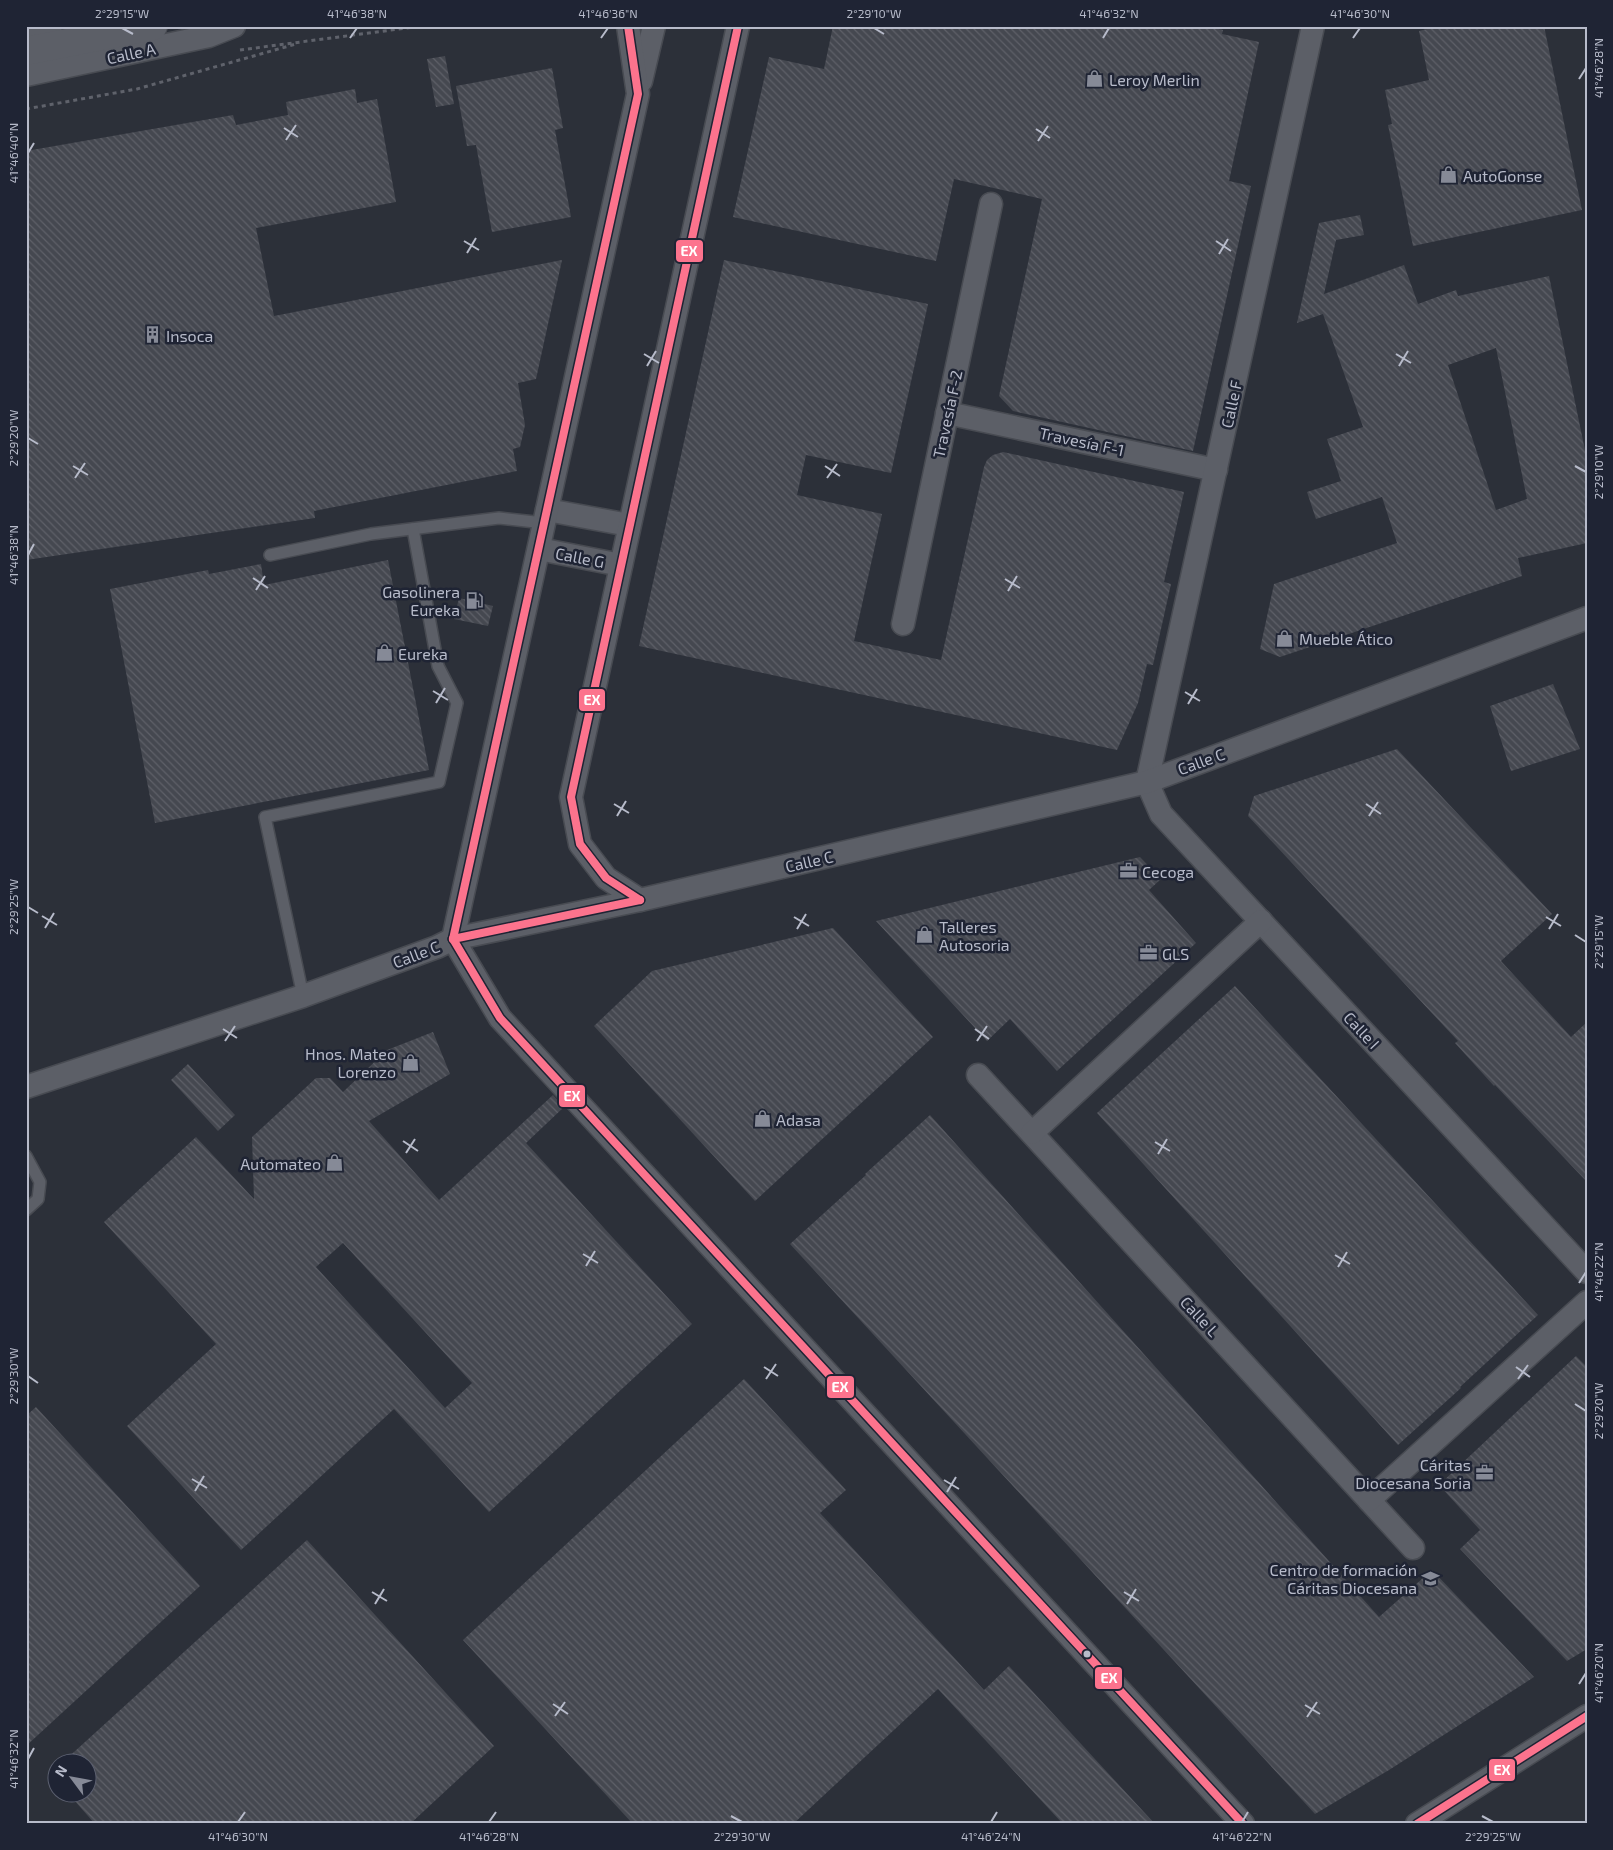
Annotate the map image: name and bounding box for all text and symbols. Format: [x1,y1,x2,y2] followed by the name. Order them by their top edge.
[95,6,149,20] text: 2°29'15"W
[327,6,387,20] text: 41°46'38"N
[578,6,638,20] text: 41°46'36"N
[847,6,901,20] text: 2°29'10"W
[1079,6,1139,20] text: 41°46'32"N
[1330,6,1390,20] text: 41°46'30"N
[1591,38,1605,98] text: 41°46'28"N
[105,39,157,67] street label: Calle A
[1085,69,1105,89] shop icon: Leroy Merlin
[1109,70,1200,89] place label: Leroy Merlin
[6,123,20,183] text: 41°46'40"N
[1439,165,1459,185] shop icon: AutoGonse
[1463,166,1542,185] place label: AutoGonse
[675,239,704,263] line badge: EX
[680,242,698,259] text: EX
[142,325,162,345] building icon: Insoca
[166,326,213,345] place label: Insoca
[928,368,966,460] street label: Travesía F-2
[1217,378,1245,430] street label: Calle F
[6,410,20,466] text: 2°29'20"W
[1038,423,1126,459] street label: Travesía F-1
[1591,445,1605,499] text: 2°29'10"W
[6,525,20,585] text: 41°46'38"N
[554,543,606,571] street label: Calle G
[382,582,460,619] place label: Gasolinera Eureka
[464,590,484,610] fuel station icon: Gasolinera Eureka
[1275,628,1295,648] shop icon: Mueble Ático
[1299,629,1393,648] place label: Mueble Ático
[374,643,394,663] shop icon: Eureka
[398,644,448,663] place label: Eureka
[578,688,606,712] line badge: EX
[583,691,601,708] text: EX
[1175,744,1227,778] street label: Calle C
[783,846,835,876] street label: Calle C
[1118,861,1138,881] office icon: Cecoga
[1142,862,1194,881] place label: Cecoga
[6,879,20,935] text: 2°29'25"W
[1591,915,1605,969] text: 2°29'15"W
[939,917,1010,954] place label: Talleres Autosoria
[915,925,935,945] shop icon: Talleres Autosoria
[390,936,442,972] street label: Calle C
[1138,943,1158,963] office icon: GLS
[1162,944,1189,963] place label: GLS
[1340,1008,1384,1052] street label: Calle I
[305,1044,396,1081] place label: Hnos. Mateo Lorenzo
[400,1052,420,1072] shop icon: Hnos. Mateo Lorenzo
[558,1084,586,1108] line badge: EX
[563,1087,581,1104] text: EX
[752,1109,772,1129] shop icon: Adasa
[776,1110,821,1129] place label: Adasa
[325,1153,345,1173] shop icon: Automateo
[240,1154,321,1173] place label: Automateo
[1591,1242,1605,1302] text: 41°46'22"N
[1177,1292,1223,1340] street label: Calle L
[6,1348,20,1404] text: 2°29'30"W
[826,1375,855,1399] line badge: EX
[831,1378,849,1395] text: EX
[1591,1383,1605,1439] text: 2°29'20"W
[1355,1455,1471,1492] place label: Cáritas Diocesana Soria
[1475,1463,1495,1483] office icon: Cáritas Diocesana Soria
[1270,1560,1417,1597] place label: Centro de formación Cáritas Diocesana
[1421,1568,1441,1588] school or university icon: Centro de formación Cáritas Diocesana
[1591,1643,1605,1703] text: 41°46'20"N
[1082,1649,1092,1659] unlabelled marker
[1094,1666,1123,1690] line badge: EX
[1100,1669,1118,1686] text: EX
[6,1729,20,1789] text: 41°46'32"N
[48,1752,98,1802] north arrow
[1488,1758,1516,1782] line badge: EX
[1493,1761,1511,1778] text: EX
[51,1762,70,1780] text: N
[208,1829,268,1843] text: 41°46'30"N
[459,1829,519,1843] text: 41°46'28"N
[714,1829,770,1843] text: 2°29'30"W
[961,1829,1021,1843] text: 41°46'24"N
[1212,1829,1272,1843] text: 41°46'22"N
[1465,1829,1521,1843] text: 2°29'25"W

